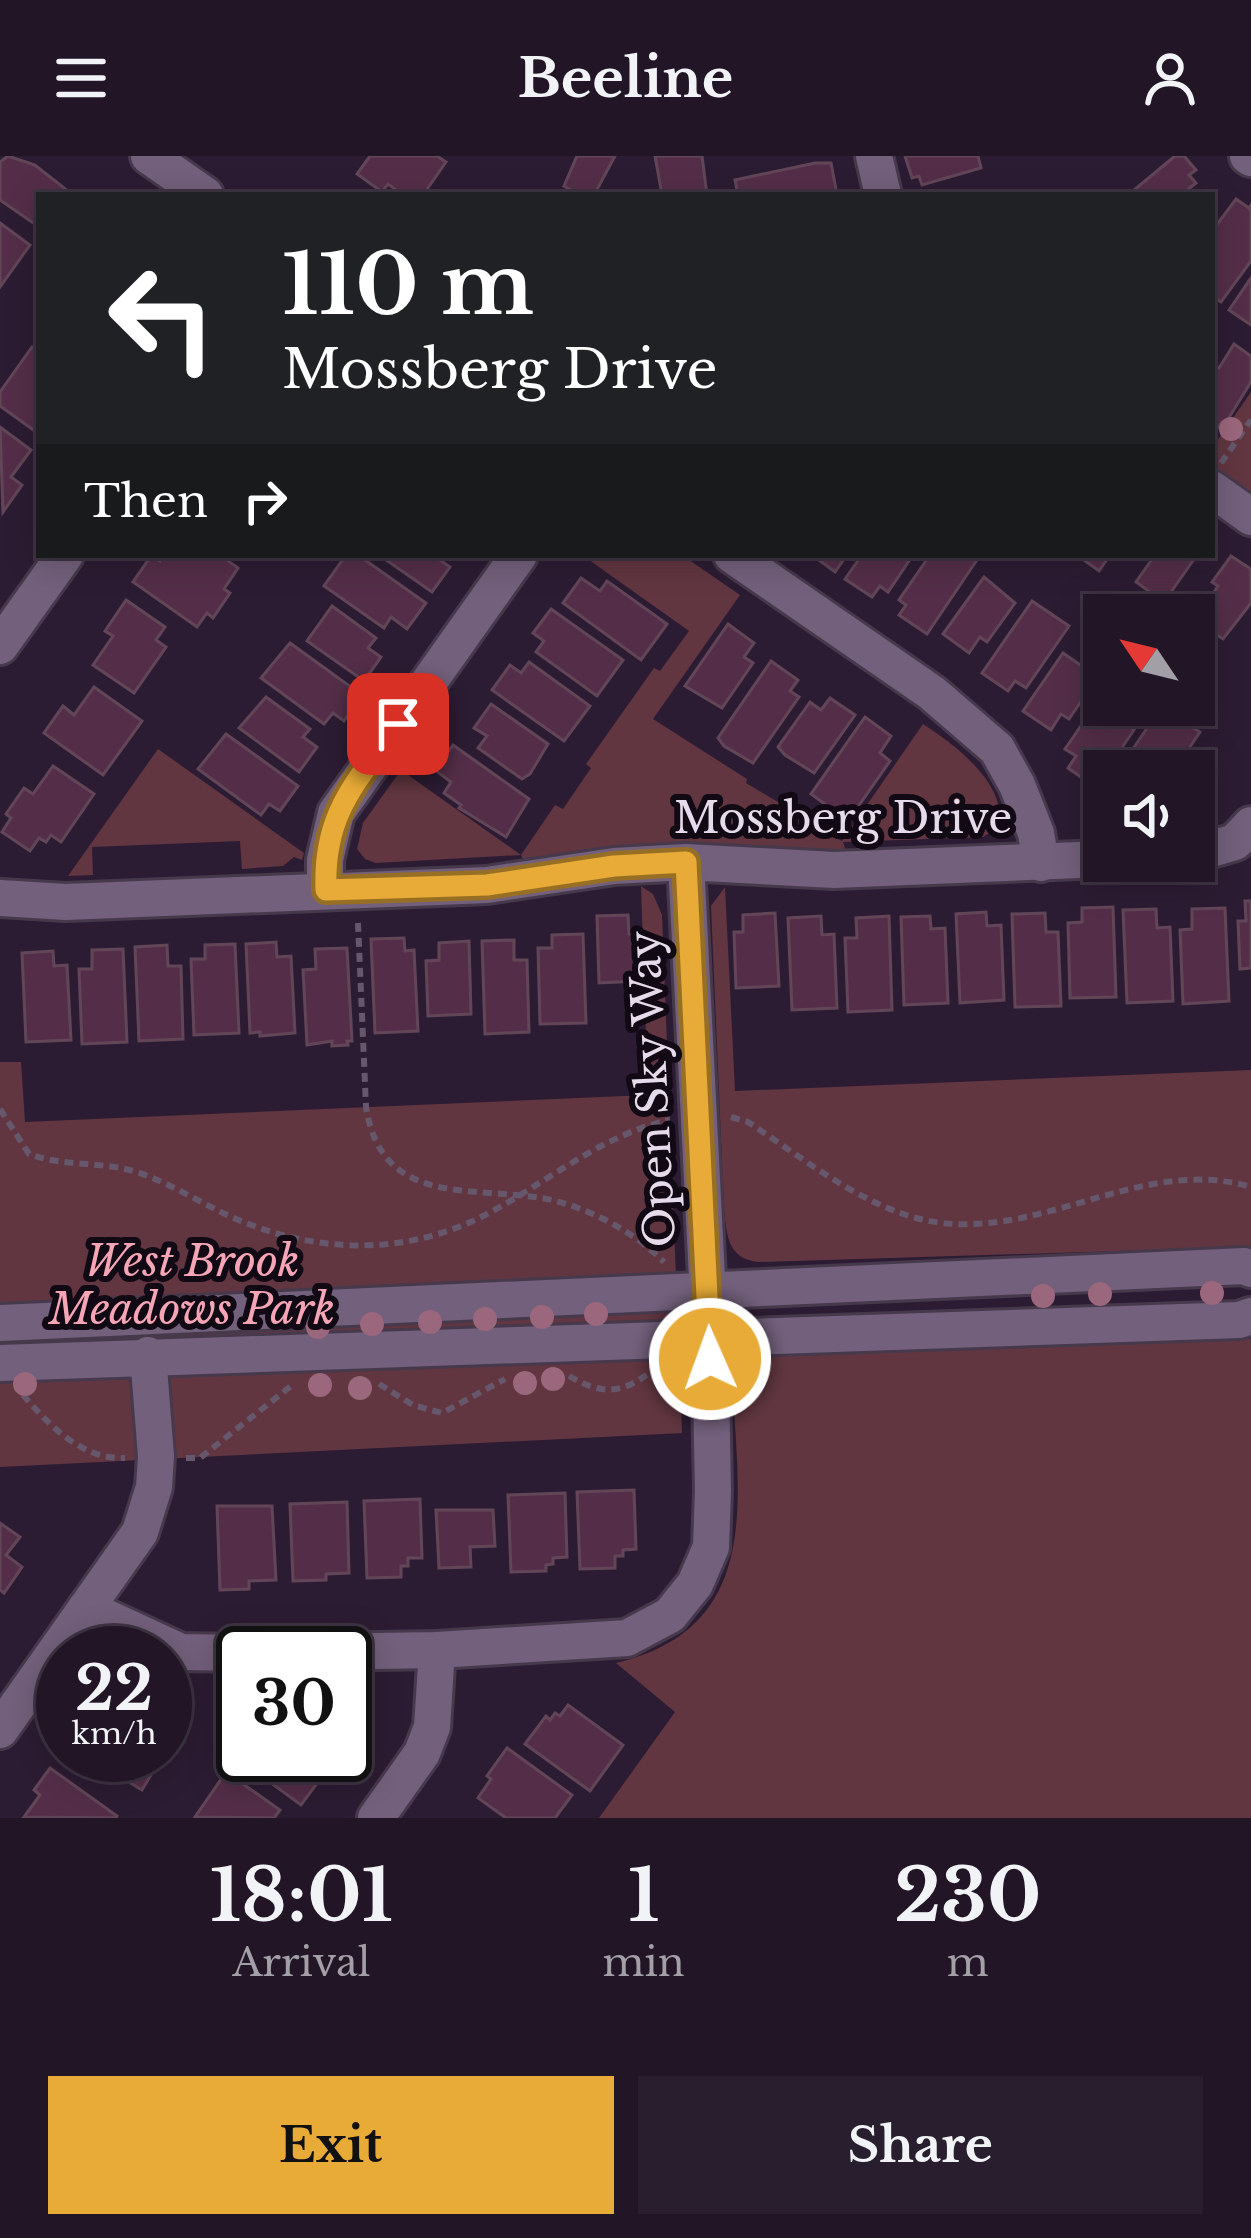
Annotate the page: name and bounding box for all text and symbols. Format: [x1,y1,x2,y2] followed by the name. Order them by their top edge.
[48,45,114,111] icon: menu
[518,45,733,112] text: Beeline
[1137,45,1203,111] icon: person
[282,233,534,337] text: 110 m
[84,240,240,396] icon: left
[282,336,717,403] text: Mossberg Drive
[232,468,298,534] icon: right
[84,473,208,529] text: Then
[1083,594,1215,726] north arrow
[1083,594,1215,882] map controls
[347,673,449,775] pin
[365,691,431,757] icon: arrive
[1083,750,1215,882] button: sound
[674,792,1012,844] street label: Mossberg Drive
[618,929,686,1249] street label: Open Sky Way
[47,1235,335,1335] park label: West Brook Meadows Park
[647,1296,773,1422] position arrow
[216,1626,372,1782] speed limit sign: 30
[75,1652,153,1726] text: 22
[71,1715,157,1752] text: km/h
[210,1851,393,1940] text: 18:01
[628,1851,659,1940] text: 1
[894,1851,1041,1940] text: 230
[232,1938,370,1987] text: Arrival
[603,1938,685,1987] text: min
[947,1938,989,1987] text: m
[48,2076,614,2214] button: Exit
[638,2076,1203,2214] button: Share

